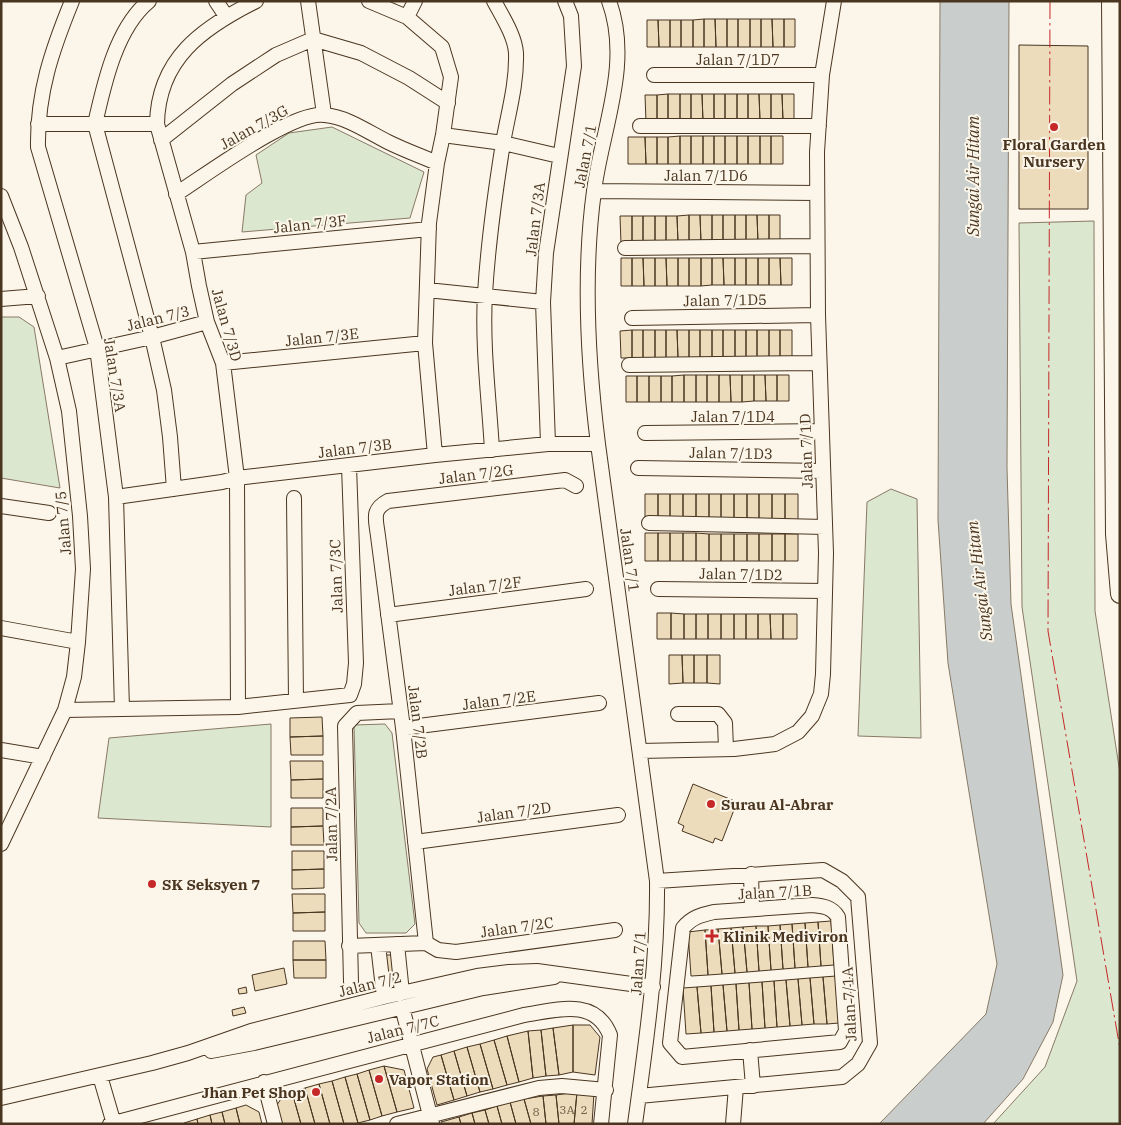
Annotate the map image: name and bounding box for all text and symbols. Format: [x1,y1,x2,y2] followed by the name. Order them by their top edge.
[696,50,780,69] street label: Jalan 7/1D7
[217,100,292,153] street label: Jalan 7/3G
[963,115,983,237] water label: Sungai Air Hitam
[1048,121,1060,133] marker: Floral Garden Nursery
[570,123,600,189] street label: Jalan 7/1
[1002,135,1106,171] place label: Floral Garden Nursery
[664,166,748,185] street label: Jalan 7/1D6
[521,180,549,257] street label: Jalan 7/3A
[272,211,348,237] street label: Jalan 7/3F
[208,286,246,364] street label: Jalan 7/3D
[683,290,767,310] street label: Jalan 7/1D5
[125,301,191,335] street label: Jalan 7/3
[284,324,360,350] street label: Jalan 7/3E
[100,337,130,414] street label: Jalan 7/3A
[691,407,775,426] street label: Jalan 7/1D4
[795,413,817,489] street label: Jalan 7/1D
[317,434,393,462] street label: Jalan 7/3B
[689,443,773,463] street label: Jalan 7/1D3
[438,460,515,488] street label: Jalan 7/2G
[51,490,75,556] street label: Jalan 7/5
[962,519,996,643] water label: Sungai Air Hitam
[616,527,644,593] street label: Jalan 7/1
[325,539,347,613] street label: Jalan 7/3C
[699,564,783,584] street label: Jalan 7/1D2
[447,572,523,600] street label: Jalan 7/2F
[404,684,432,760] street label: Jalan 7/2B
[461,686,537,714] street label: Jalan 7/2E
[321,786,341,861] street label: Jalan 7/2A
[721,795,834,814] place label: Surau Al-Abrar
[476,797,552,827] street label: Jalan 7/2D
[705,798,717,810] marker: Surau Al-Abrar
[162,875,260,894] place label: SK Seksyen 7
[146,878,158,890] marker: SK Seksyen 7
[737,881,813,903] street label: Jalan 7/1B
[479,912,555,942] street label: Jalan 7/2C
[723,927,848,946] place label: Klinik Mediviron
[705,929,719,943] marker: Klinik Mediviron
[626,930,650,996] street label: Jalan 7/1
[838,966,860,1042] street label: Jalan 7/1A
[337,967,403,1001] street label: Jalan 7/2
[365,1011,441,1047] street label: Jalan 7/7C
[389,1070,489,1089] place label: Vapor Station
[373,1073,385,1085] marker: Vapor Station
[202,1083,306,1102] place label: Jhan Pet Shop
[310,1086,322,1098] marker: Jhan Pet Shop
[559,1102,575,1117] house number: 3A
[580,1102,588,1117] house number: 2
[532,1104,540,1119] house number: 8

